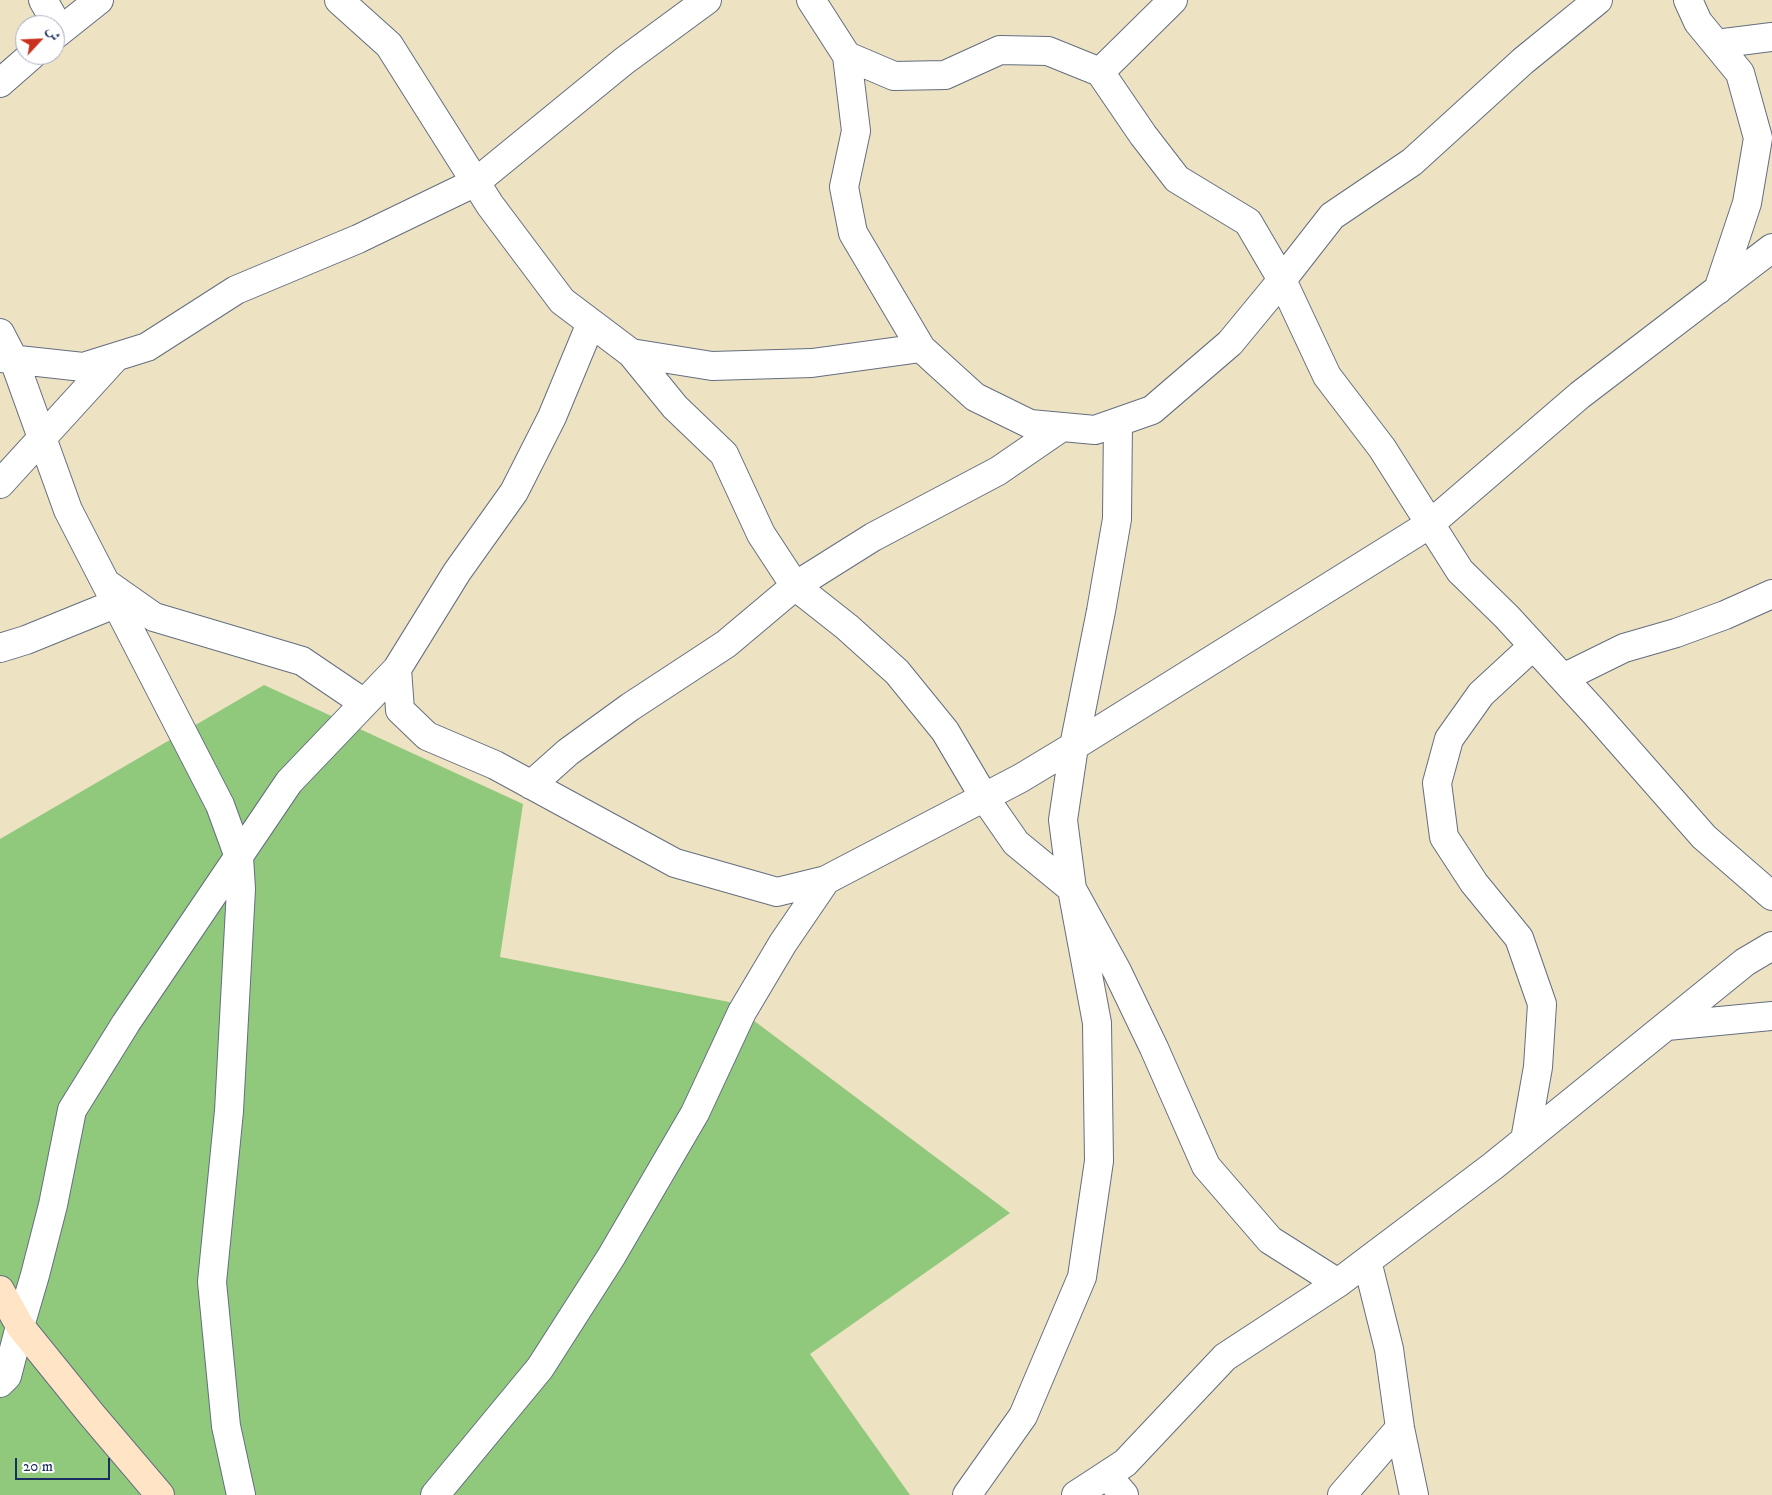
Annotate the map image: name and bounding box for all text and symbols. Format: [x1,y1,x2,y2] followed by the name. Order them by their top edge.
[15,15,65,65] north arrow
[42,24,64,44] text: ش
[18,1448,112,1480] scale bar
[23,1457,53,1476] text: 20 m

